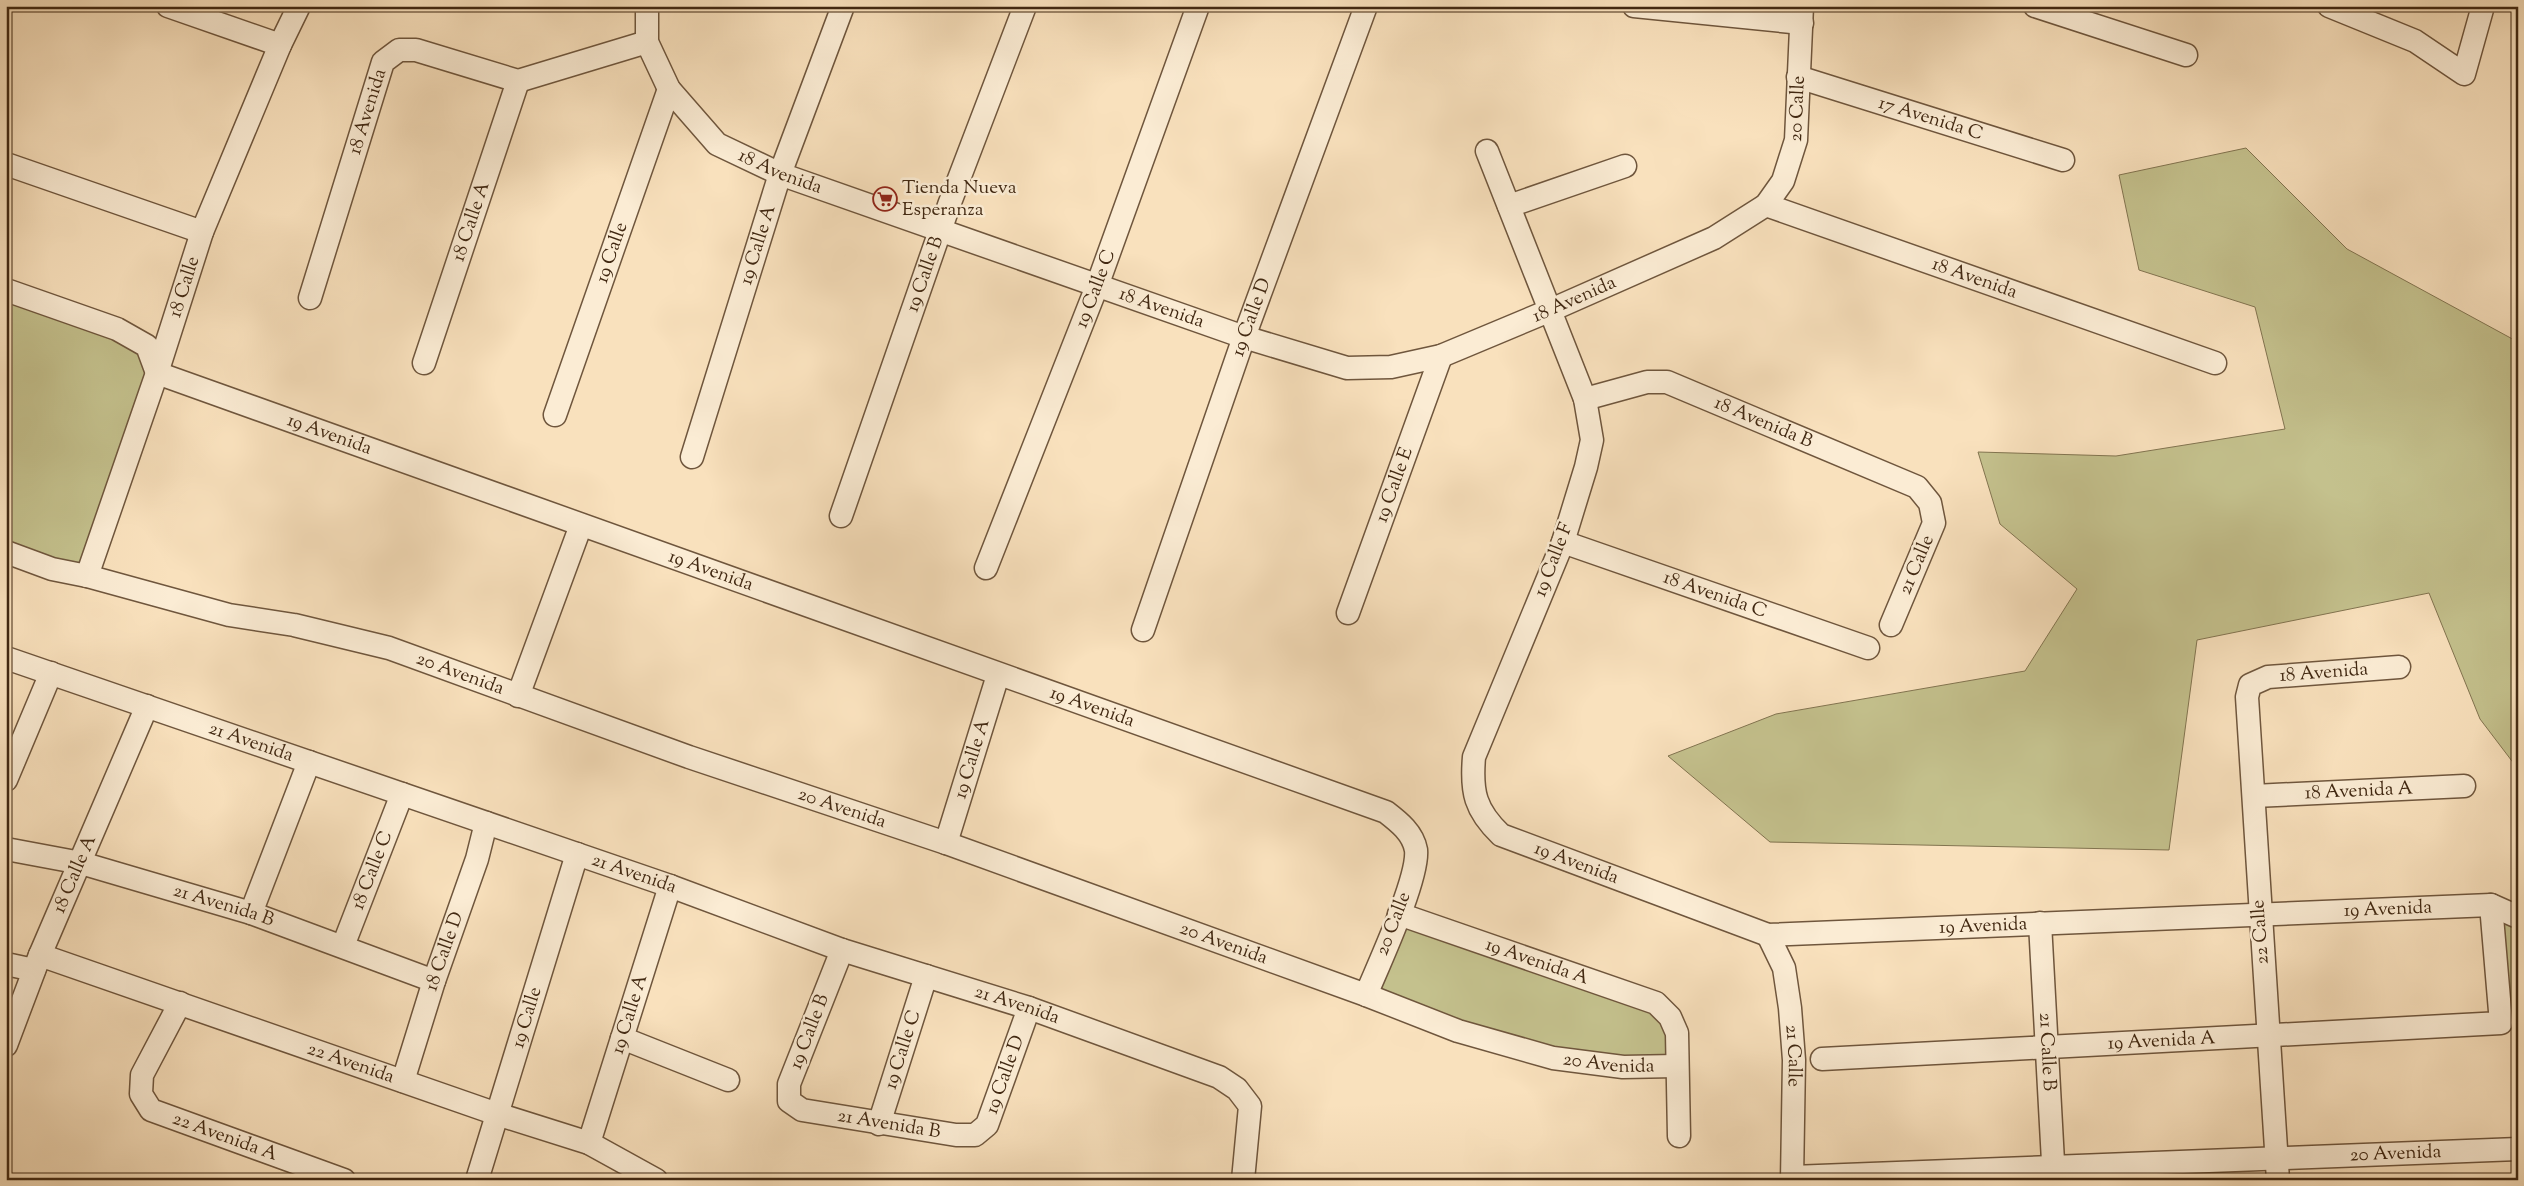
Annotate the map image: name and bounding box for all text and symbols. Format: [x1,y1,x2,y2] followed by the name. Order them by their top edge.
[342,65,394,158] street label: 18 Avenida
[1782,75,1812,142] street label: 20 Calle
[1875,89,1986,148] street label: 17 Avenida C
[734,142,826,201] street label: 18 Avenida
[902,175,1017,224] place label: Tienda Nueva Esperanza
[445,178,497,265] street label: 18 Calle A
[872,186,898,212] supermarket icon: Tienda Nueva Esperanza
[733,201,783,288] street label: 19 Calle A
[589,218,635,287] street label: 19 Calle
[899,233,951,316] street label: 19 Calle B
[1068,246,1123,332] street label: 19 Calle C
[1928,251,2021,306] street label: 18 Avenida
[162,253,207,321] street label: 18 Calle
[1528,269,1621,330] street label: 18 Avenida
[1225,274,1278,360] street label: 19 Calle D
[1115,281,1208,336] street label: 18 Avenida
[1710,390,1817,455] street label: 18 Avenida B
[283,407,376,462] street label: 19 Avenida
[1368,443,1420,526] street label: 19 Calle E
[1528,519,1581,601] street label: 19 Calle F
[1892,531,1942,599] street label: 21 Calle
[665,543,757,598] street label: 19 Avenida
[1660,564,1771,625] street label: 18 Avenida C
[412,645,508,702] street label: 20 Avenida
[2278,656,2369,690] street label: 18 Avenida
[1046,679,1139,735] street label: 19 Avenida
[205,715,297,769] street label: 21 Avenida
[947,715,997,802] street label: 19 Calle A
[2304,775,2414,807] street label: 18 Avenida A
[794,781,890,836] street label: 20 Avenida
[345,827,400,914] street label: 18 Calle C
[46,831,104,918] street label: 18 Calle A
[1530,835,1623,891] street label: 19 Avenida
[588,847,681,901] street label: 21 Avenida
[170,877,278,934] street label: 21 Avenida B
[1370,888,1418,960] street label: 20 Calle
[2343,894,2433,925] street label: 19 Avenida
[2245,899,2277,965] street label: 22 Calle
[418,908,471,994] street label: 18 Calle D
[1939,911,2028,941] street label: 19 Avenida
[1176,915,1272,972] street label: 20 Avenida
[1482,931,1593,992] street label: 19 Avenida A
[604,970,655,1058] street label: 19 Calle A
[971,978,1064,1032] street label: 21 Avenida
[505,983,549,1051] street label: 19 Calle
[783,990,837,1074] street label: 19 Calle B
[877,1006,928,1093] street label: 19 Calle C
[2031,1012,2063,1092] street label: 21 Calle B
[1778,1024,1808,1087] street label: 21 Calle
[2107,1025,2217,1057] street label: 19 Avenida A
[979,1032,1032,1118] street label: 19 Calle D
[304,1035,398,1091] street label: 22 Avenida
[1561,1046,1655,1081] street label: 20 Avenida
[835,1102,943,1146] street label: 21 Avenida B
[169,1105,282,1168] street label: 22 Avenida A
[2349,1138,2442,1169] street label: 20 Avenida

